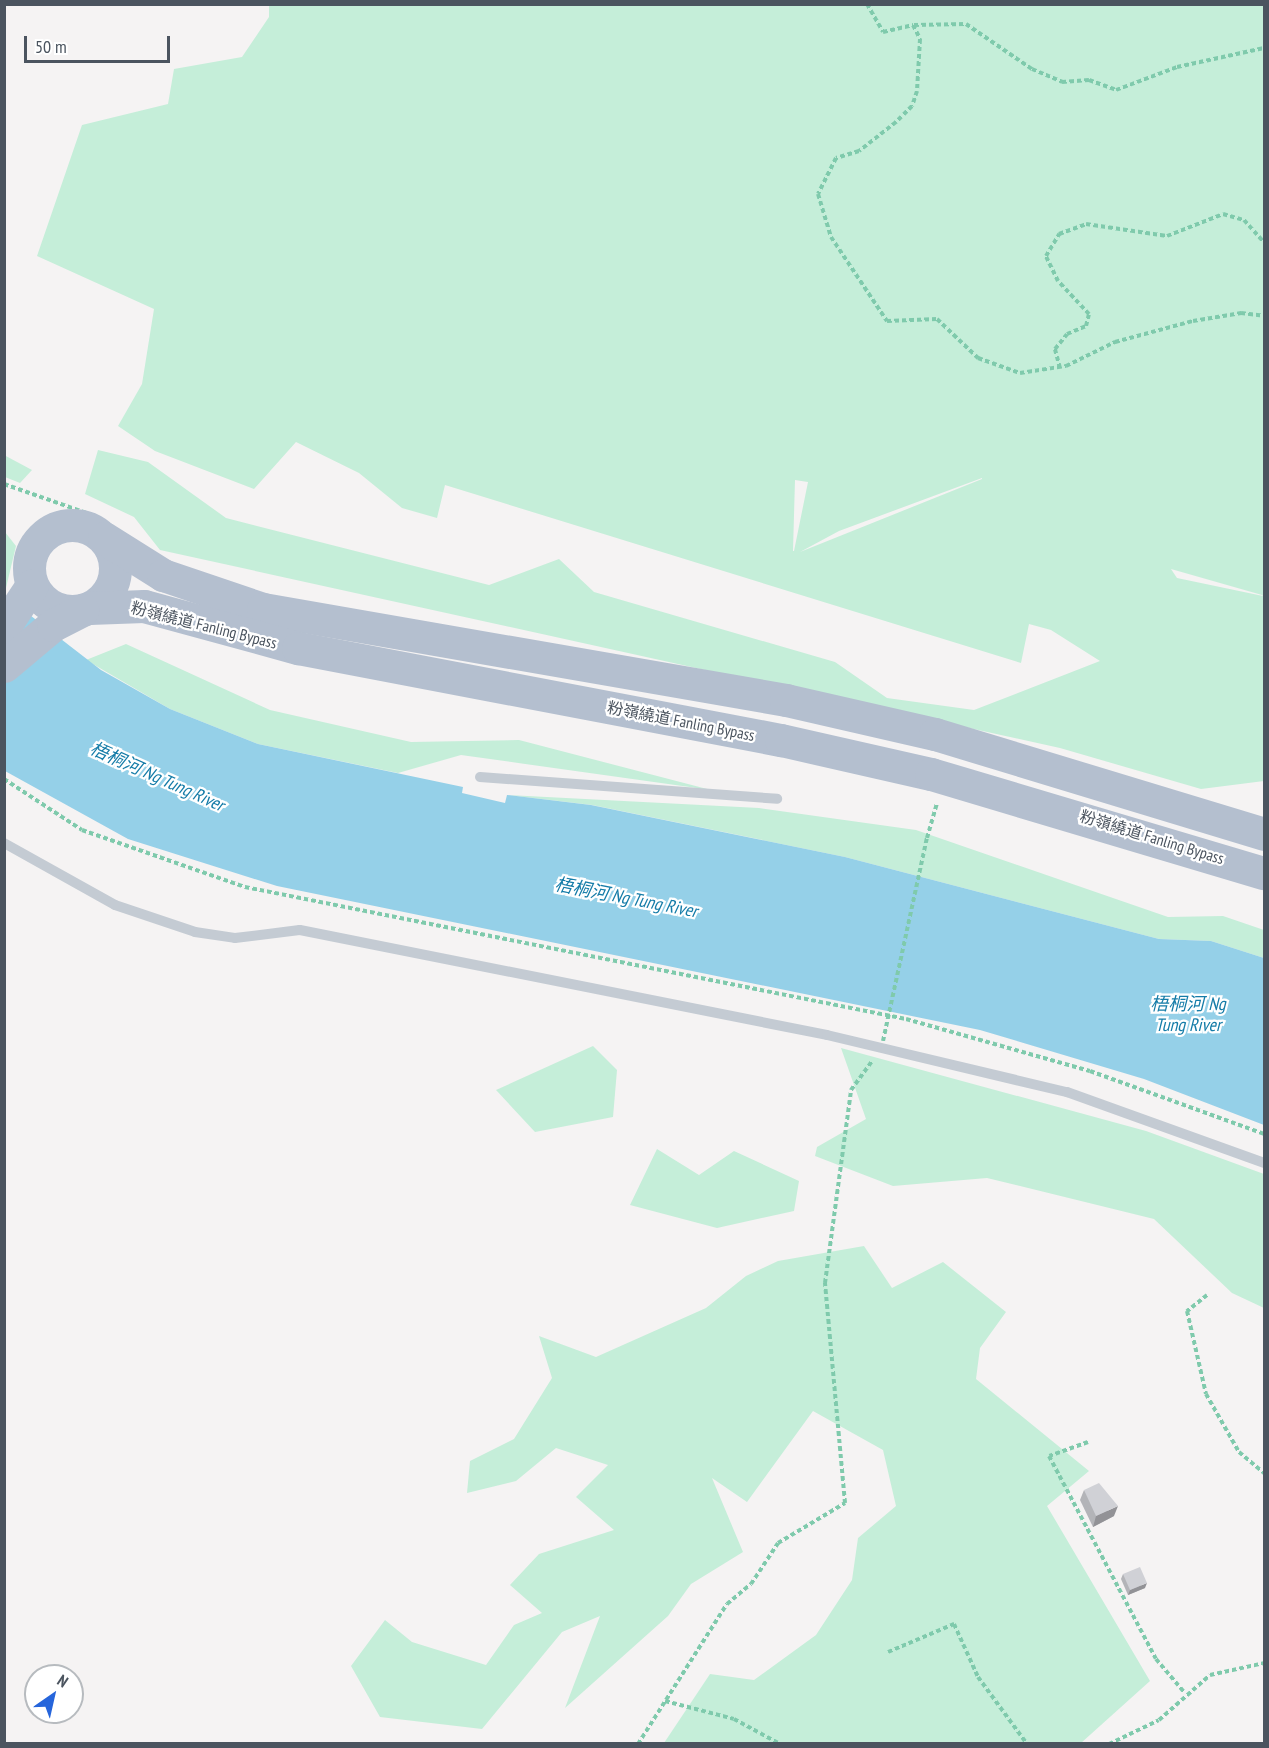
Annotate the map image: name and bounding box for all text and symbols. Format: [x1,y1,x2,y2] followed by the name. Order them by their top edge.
[27,24,172,62] scale bar
[35,35,67,58] text: 50 m
[129,598,279,652] street label: 粉嶺繞道 Fanling Bypass
[606,697,756,745] street label: 粉嶺繞道 Fanling Bypass
[86,738,228,816] water label: 梧桐河 Ng Tung River
[1078,806,1226,868] street label: 粉嶺繞道 Fanling Bypass
[553,874,699,922] water label: 梧桐河 Ng Tung River
[1150,994,1226,1036] water label: 梧桐河 Ng Tung River
[24,1664,84,1724] north arrow
[54,1670,72,1691] text: N

